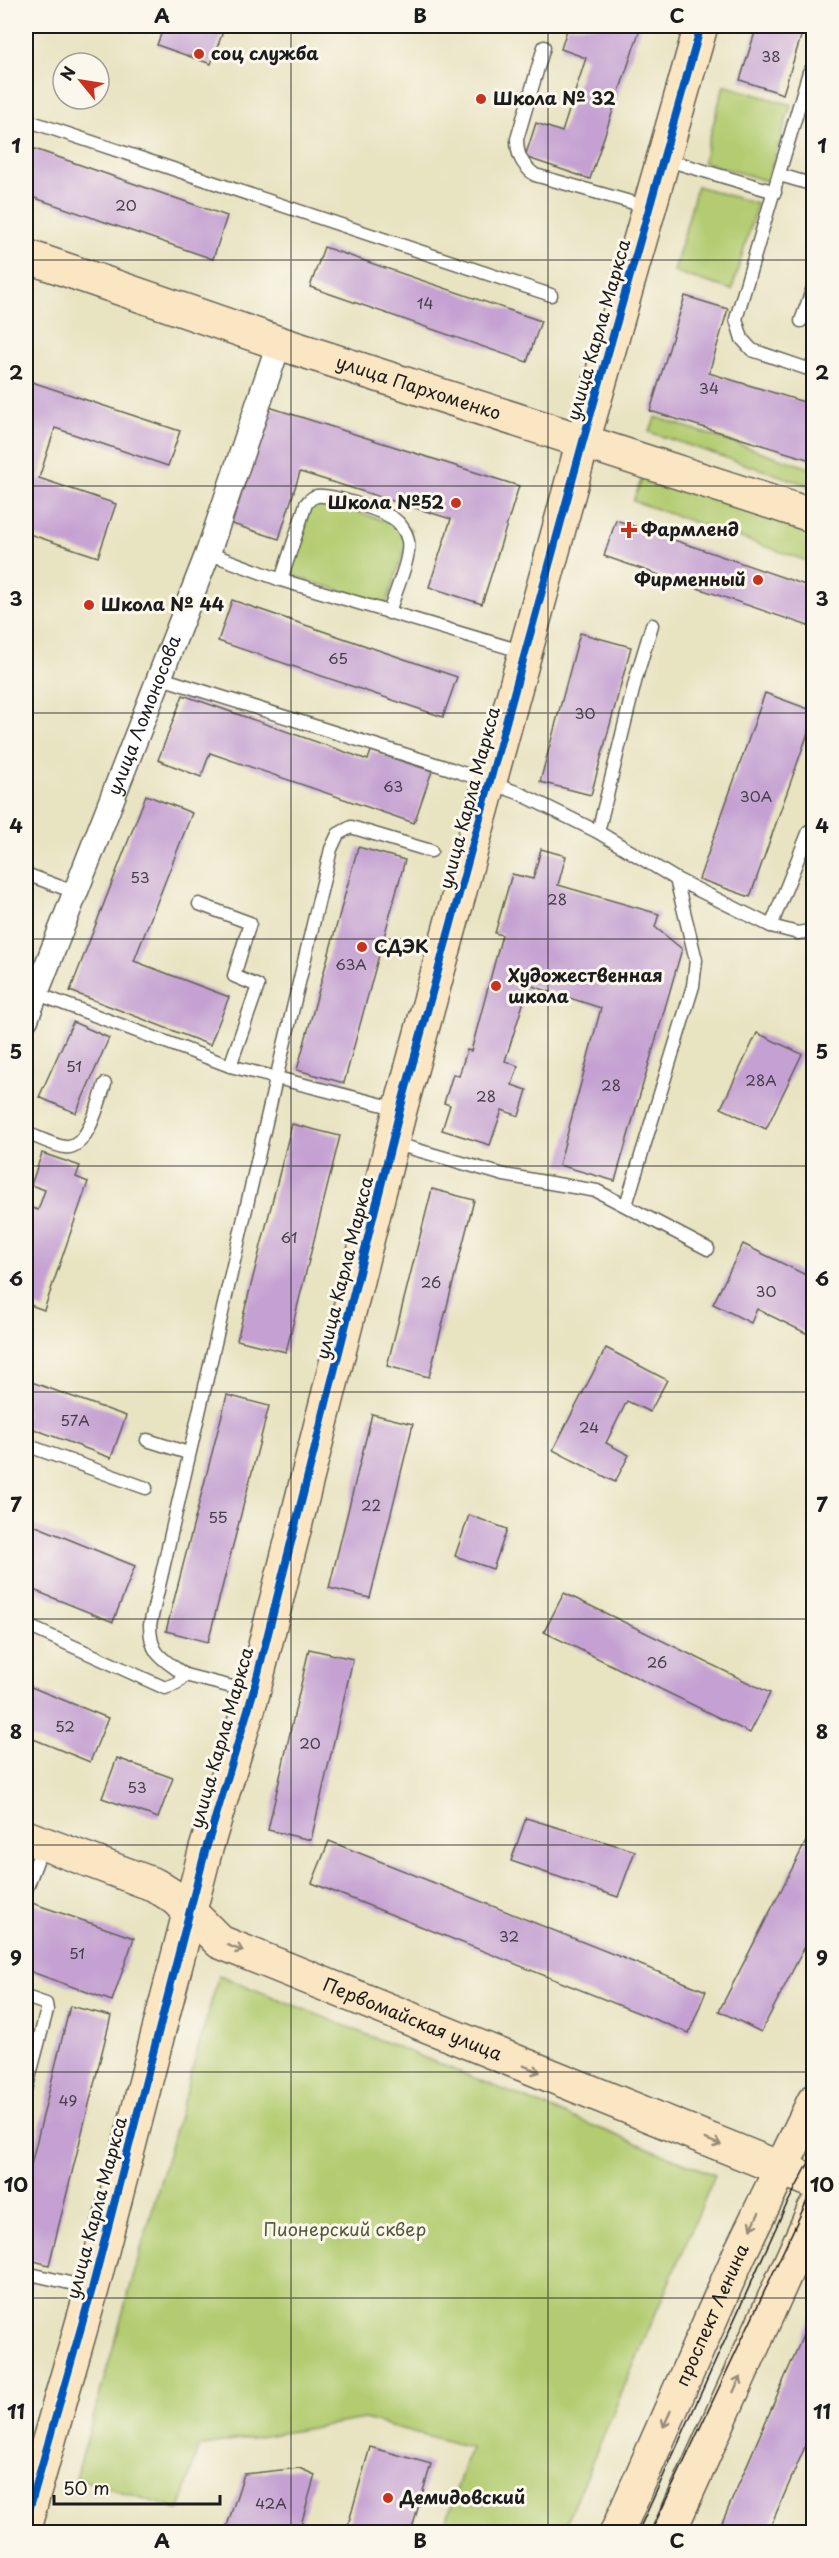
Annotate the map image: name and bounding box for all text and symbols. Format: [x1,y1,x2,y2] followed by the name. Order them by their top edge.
[154,0,170,30] text: A
[413,0,427,30] text: B
[669,0,685,30] text: C
[211,39,319,66] place label: соц служба
[761,44,781,67] house number: 38
[192,47,206,61] marker: соц служба
[51,51,111,111] north arrow
[54,62,81,84] text: N
[493,84,616,111] place label: Школа № 32
[474,92,488,106] marker: Школа № 32
[11,130,21,160] text: 1
[817,130,827,160] text: 1
[115,193,137,216] house number: 20
[559,235,637,423] street label: улица Карла Маркса
[417,291,433,314] house number: 14
[333,347,505,426] street label: улица Пархоменко
[9,357,23,387] text: 2
[815,357,829,387] text: 2
[699,376,719,399] house number: 34
[328,488,444,515] place label: Школа №52
[449,496,463,510] marker: Школа №52
[641,515,739,542] place label: Фармленд
[622,523,636,537] marker: Фармленд
[634,565,746,592] place label: Фирменный
[751,573,765,587] marker: Фирменный
[9,583,23,613] text: 3
[815,583,829,613] text: 3
[101,590,224,617] place label: Школа № 44
[82,598,96,612] marker: Школа № 44
[100,630,187,799] street label: улица Ломоносова
[328,646,348,669] house number: 65
[575,701,595,724] house number: 30
[431,703,506,892] street label: улица Карла Маркса
[383,774,403,797] house number: 63
[740,784,772,807] house number: 30А
[9,810,23,840] text: 4
[815,810,829,840] text: 4
[130,865,150,888] house number: 53
[547,887,567,910] house number: 28
[374,932,429,959] place label: СДЭК
[355,940,369,954] marker: СДЭК
[335,952,367,975] house number: 63А
[508,961,663,1009] place label: Художественная школа
[489,979,503,993] marker: Художественная школа
[10,1036,22,1066] text: 5
[816,1036,828,1066] text: 5
[66,1054,82,1077] house number: 51
[745,1068,777,1091] house number: 28А
[601,1073,621,1096] house number: 28
[476,1084,496,1107] house number: 28
[308,1173,380,1362] street label: улица Карла Маркса
[281,1225,297,1248] house number: 61
[9,1263,23,1293] text: 6
[815,1263,829,1293] text: 6
[421,1270,441,1293] house number: 26
[756,1279,776,1302] house number: 30
[60,1408,90,1431] house number: 57А
[579,1415,599,1438] house number: 24
[10,1489,22,1519] text: 7
[816,1489,828,1519] text: 7
[361,1493,381,1516] house number: 22
[208,1505,228,1528] house number: 55
[182,1643,260,1831] street label: улица Карла Маркса
[647,1650,667,1673] house number: 26
[55,1714,75,1737] house number: 52
[10,1716,22,1746] text: 8
[816,1716,828,1746] text: 8
[299,1731,321,1754] house number: 20
[127,1775,147,1798] house number: 53
[499,1924,519,1947] house number: 32
[69,1941,85,1964] house number: 51
[10,1942,22,1972] text: 9
[816,1942,828,1972] text: 9
[225,1943,243,1954] one-way arrow
[319,1970,507,2067] street label: Первомайская улица
[522,2064,541,2075] one-way arrow
[59,2088,77,2111] house number: 49
[58,2113,133,2302] street label: улица Карла Маркса
[703,2137,722,2148] one-way arrow
[4,2169,28,2199] text: 10
[810,2169,834,2199] text: 10
[748,2212,760,2230] one-way arrow
[264,2215,426,2242] park label: Пионерский сквер
[668,2238,755,2390] street label: проспект Ленина
[731,2375,743,2393] one-way arrow
[7,2396,25,2426] text: 11
[813,2396,831,2426] text: 11
[661,2409,672,2427] one-way arrow
[54,2468,220,2506] scale bar
[63,2474,110,2501] text: 50 m
[399,2483,525,2510] place label: Демидовский
[255,2491,287,2514] house number: 42А
[381,2491,395,2505] marker: Демидовский
[154,2525,170,2555] text: A
[413,2525,427,2555] text: B
[669,2525,685,2555] text: C

